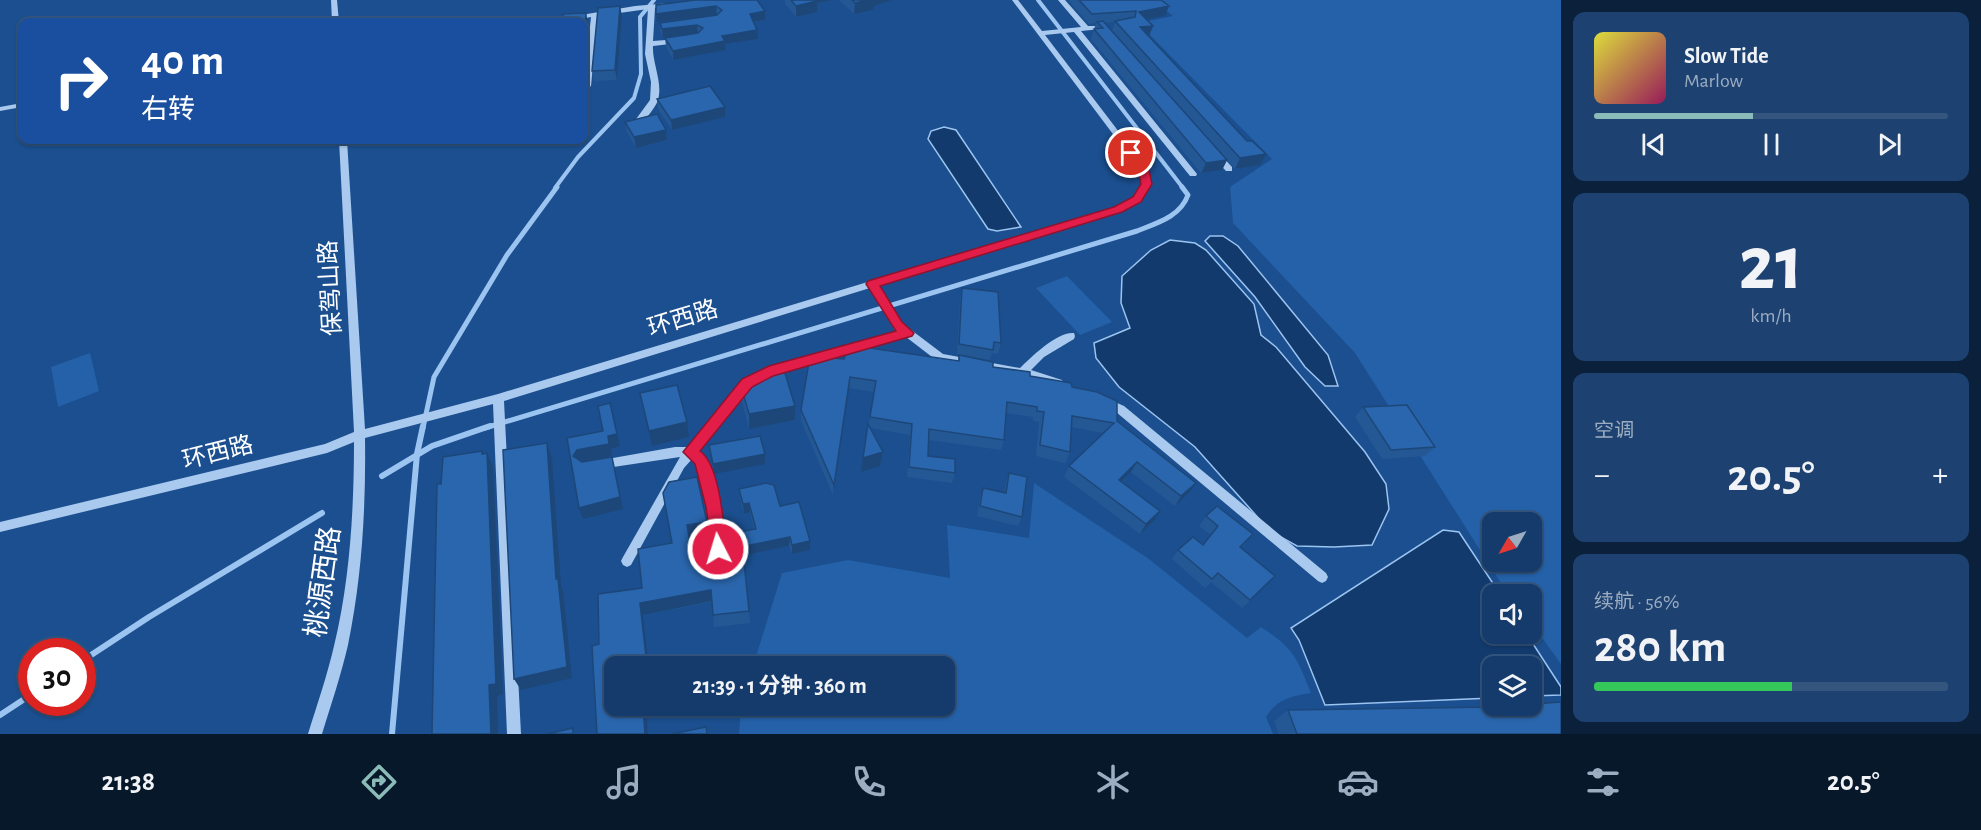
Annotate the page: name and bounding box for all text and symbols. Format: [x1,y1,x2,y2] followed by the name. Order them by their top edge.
[141,40,224,82] text: 40 m
[42,42,120,120] icon: right
[1684,45,1769,67] text: Slow Tide
[1684,71,1743,91] text: Marlow
[141,96,195,123] text: 右转
[1105,127,1156,178] pin
[1637,128,1670,161] icon: previous
[1755,128,1788,161] icon: pause
[1873,128,1906,161] icon: next
[1114,136,1147,169] icon: arrive
[1739,226,1803,304] text: 21
[315,239,345,337] street label: 保驾山路
[644,295,721,341] street label: 环西路
[1750,306,1792,326] text: km/h
[1594,421,1634,441] text: 空调
[180,431,256,473] street label: 环西路
[1727,454,1815,499] text: 20.5°
[1594,459,1610,492] text: −
[1932,459,1948,492] text: +
[1482,512,1542,572] north arrow
[1482,512,1542,716] map controls
[686,517,750,581] position arrow
[300,524,346,639] street label: 桃源西路
[1482,584,1542,644] button: sound
[1594,592,1679,612] text: 续航 · 56%
[1594,625,1726,670] text: 280 km
[18,638,96,716] speed limit sign: 30
[1482,656,1542,716] button: layers
[692,675,867,697] text: 21:39 · 1 分钟 · 360 m
[358,761,400,803] icon: directions
[603,761,645,803] icon: music
[848,761,890,803] icon: phone
[1092,761,1134,803] icon: climate
[1337,761,1379,803] icon: car
[1582,761,1624,803] icon: filters
[101,768,155,795] text: 21:38
[1827,768,1880,795] text: 20.5°

